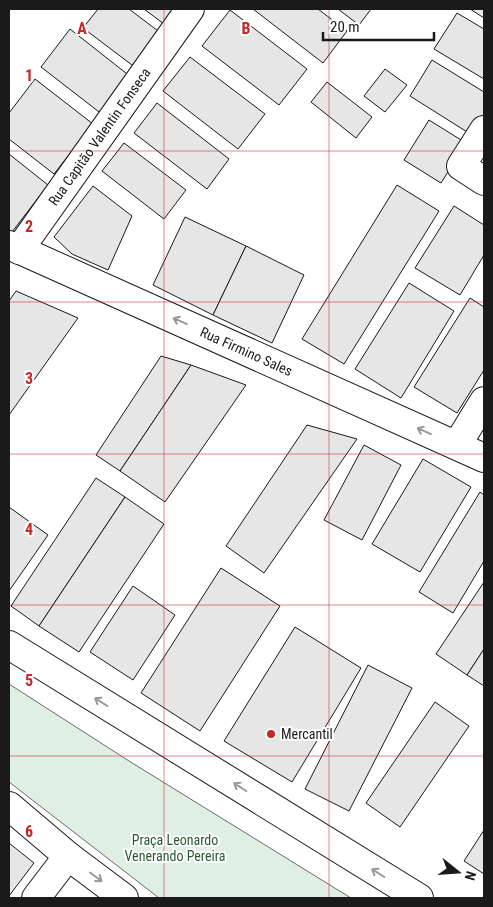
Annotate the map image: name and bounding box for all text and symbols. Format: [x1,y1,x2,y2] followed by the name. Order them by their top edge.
[323,10,434,42] scale bar
[330,18,360,36] text: 20 m
[77,19,87,38] text: A
[242,19,251,38] text: B
[45,65,154,208] street label: Rua Capitão Valentin Fonseca
[25,66,33,85] text: 1
[25,217,33,236] text: 2
[173,316,188,326] one-way arrow
[198,324,295,379] street label: Rua Firmino Sales
[25,369,33,388] text: 3
[417,425,432,435] one-way arrow
[25,520,33,539] text: 4
[25,671,33,690] text: 5
[95,697,109,707] one-way arrow
[281,726,333,742] place label: Mercantil
[265,728,277,740] marker: Mercantil
[233,782,247,792] one-way arrow
[25,822,33,841] text: 6
[125,832,225,864] park label: Praça Leonardo Venerando Pereira
[433,847,483,897] north arrow
[371,867,385,877] one-way arrow
[462,869,479,882] text: N
[89,872,103,882] one-way arrow

